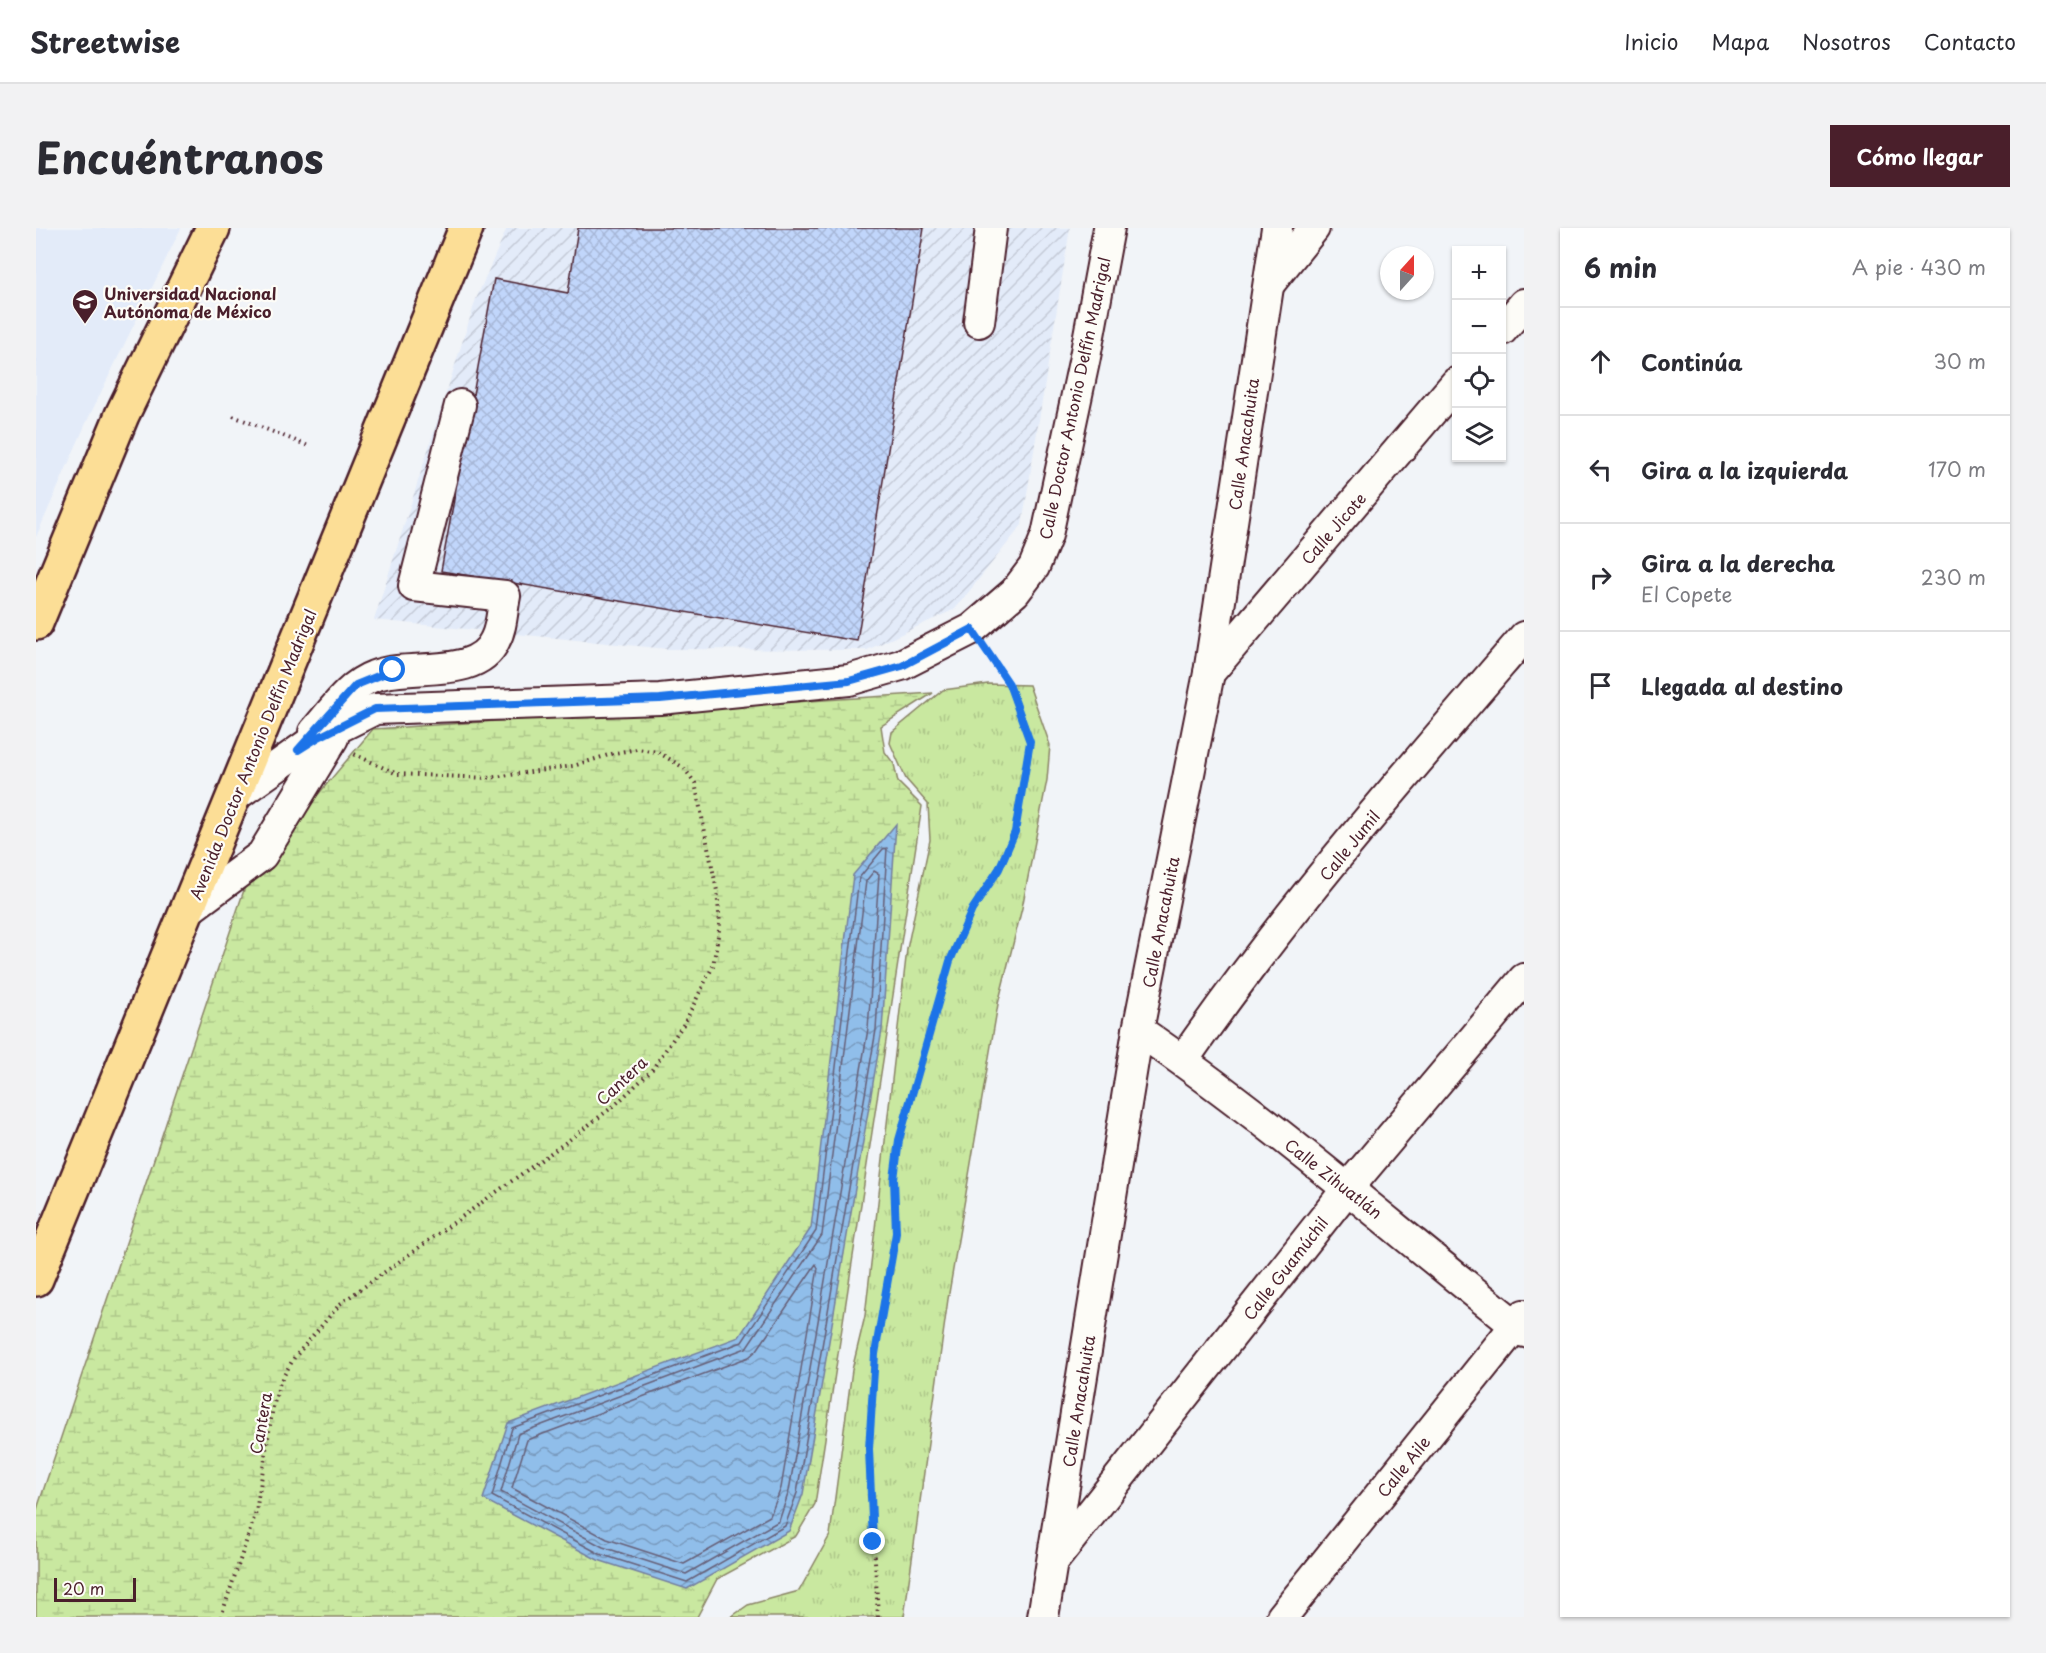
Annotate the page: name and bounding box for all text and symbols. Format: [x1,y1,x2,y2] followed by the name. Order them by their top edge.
[30,20,180,63] text: Streetwise
[1624,25,1678,57] text: Inicio
[1711,25,1769,57] text: Mapa
[1802,25,1891,57] text: Nosotros
[1924,25,2016,57] text: Contacto
[36,125,324,188] text: Encuéntranos
[1830,125,2010,187] button: Cómo llegar
[1380,246,1434,300] north arrow
[1452,246,1506,462] map controls
[1452,246,1506,300] button: +
[1584,248,1657,287] text: 6 min
[1852,252,1986,282] text: A pie · 430 m
[1032,255,1116,541] street label: Calle Doctor Antonio Delfín Madrigal
[104,281,276,323] place label: Universidad Nacional Autónoma de México
[70,287,100,325] school or university icon: Universidad Nacional Autónoma de México
[1452,300,1506,354] button: −
[1584,345,1617,378] icon: ahead
[1641,345,1743,378] text: Continúa
[1933,346,1986,376] text: 30 m
[1452,354,1506,408] button: locate
[1222,376,1264,512] street label: Calle Anacahuita
[1452,408,1506,462] button: layers
[1584,453,1617,486] icon: left
[1641,453,1848,486] text: Gira a la izquierda
[1928,454,1986,484] text: 170 m
[1295,487,1371,569] street label: Calle Jicote
[1641,546,1835,579] text: Gira a la derecha
[1584,561,1617,594] icon: right
[1921,562,1986,592] text: 230 m
[1641,579,1733,609] text: El Copete
[183,605,321,903] street label: Avenida Doctor Antonio Delfín Madrigal
[379,656,405,682] route start
[1584,669,1617,702] icon: arrive
[1641,669,1843,702] text: Llegada al destino
[1313,805,1385,885] street label: Calle Jumil
[1136,854,1184,990] street label: Calle Anacahuita
[590,1050,652,1110] street label: Cantera
[1280,1132,1388,1224] street label: Calle Zihuatlán
[1237,1211,1333,1325] street label: Calle Guamúchil
[1056,1333,1100,1469] street label: Calle Anacahuita
[243,1390,277,1456] street label: Cantera
[1371,1430,1435,1502] street label: Calle Aile
[859,1528,885,1554] route end
[54,1575,136,1602] scale bar
[63,1576,104,1600] text: 20 m

